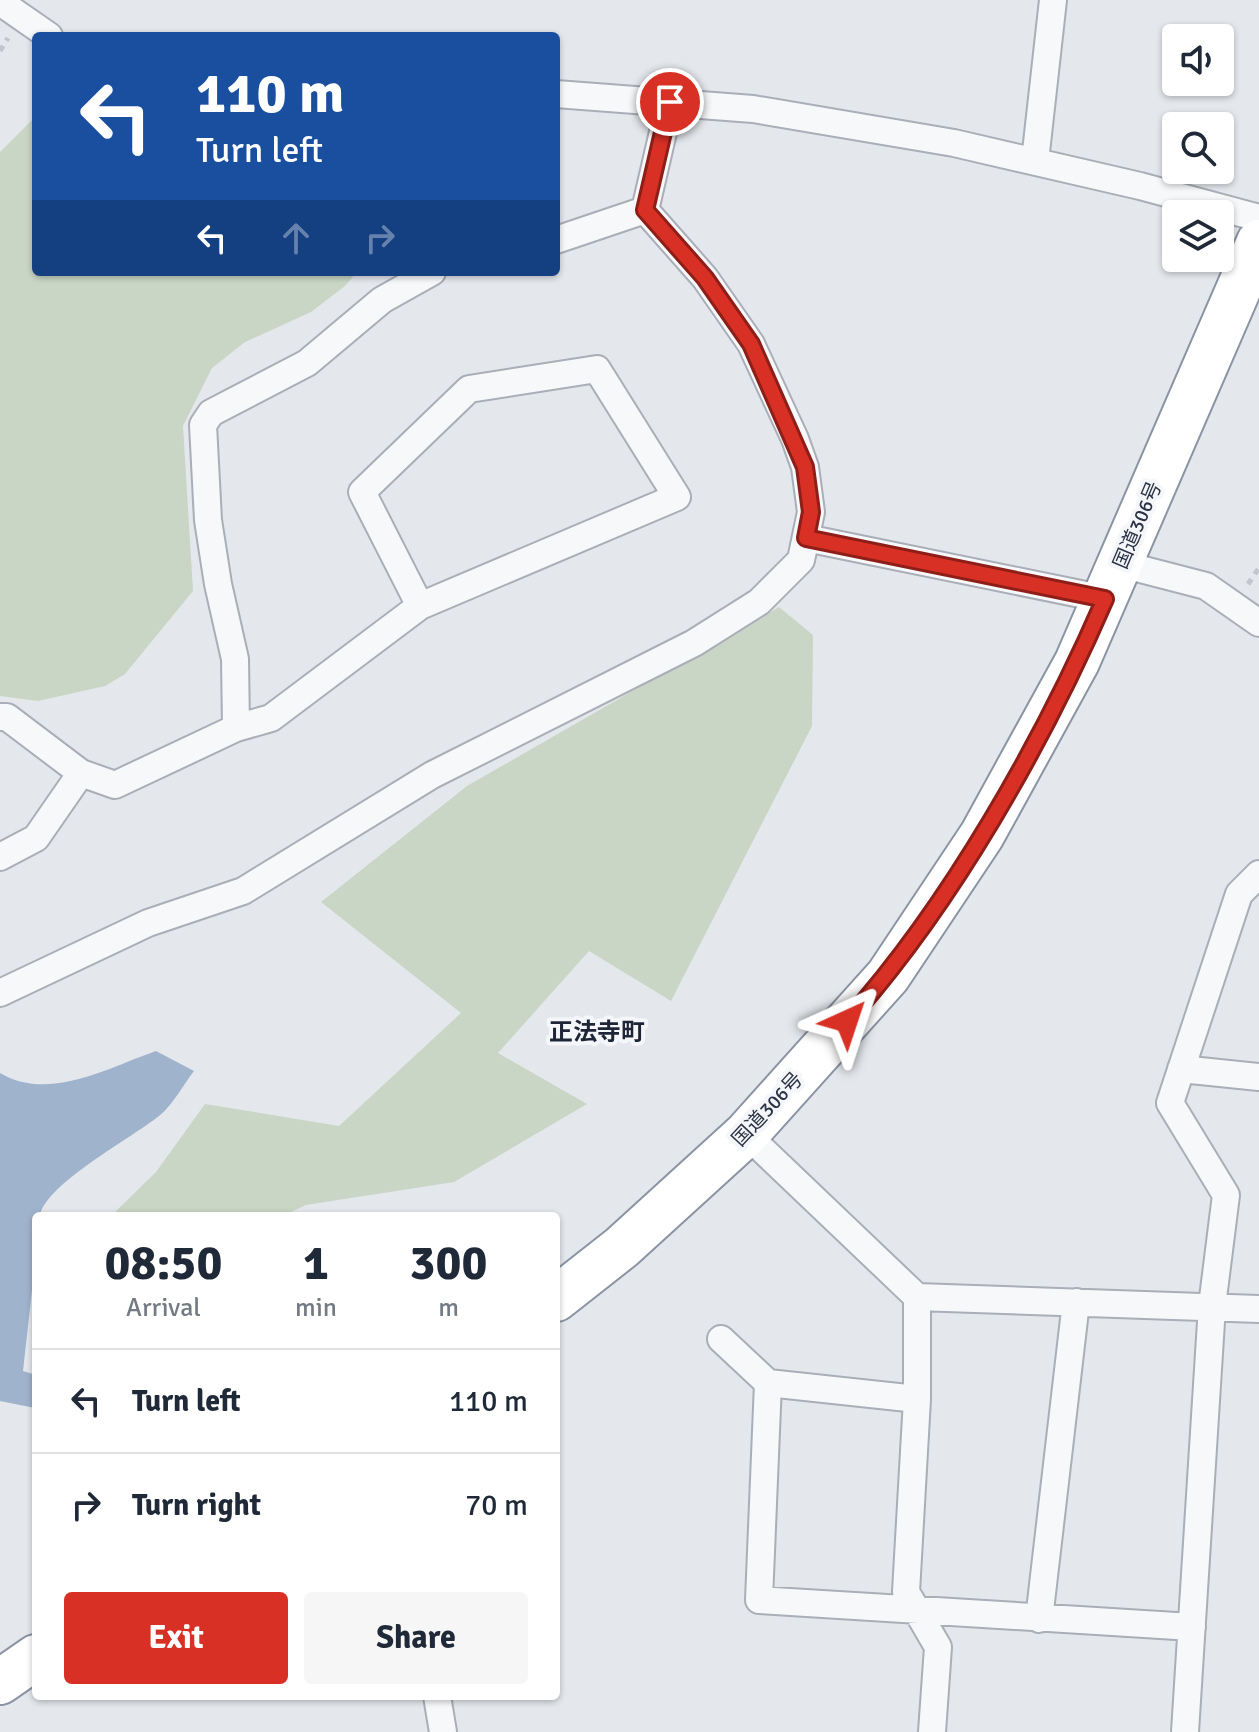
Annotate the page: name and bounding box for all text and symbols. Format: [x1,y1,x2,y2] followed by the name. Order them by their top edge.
[1162,24,1234,272] map controls
[1162,24,1234,96] button: sound
[196,59,344,128] text: 110 m
[64,64,168,168] icon: left
[636,68,704,136] pin
[648,80,692,124] icon: arrive
[1162,112,1234,184] button: search
[196,128,323,173] text: Turn left
[1162,200,1234,272] button: layers
[190,216,234,260] icon: left
[274,216,318,260] icon: ahead
[358,216,402,260] icon: right
[1108,478,1167,573] street label: 国道306号
[805,979,889,1063] position arrow
[549,1017,645,1047] district label: 正法寺町
[727,1067,808,1152] street label: 国道306号
[105,1234,222,1293] text: 08:50
[303,1234,329,1293] text: 1
[410,1234,487,1293] text: 300
[126,1292,201,1324] text: Arrival
[295,1292,337,1324] text: min
[438,1292,459,1324] text: m
[64,1379,108,1423] icon: left
[132,1383,241,1420] text: Turn left
[449,1383,528,1420] text: 110 m
[64,1483,108,1527] icon: right
[132,1487,261,1524] text: Turn right
[465,1487,528,1524] text: 70 m
[64,1592,288,1684] button: Exit
[304,1592,528,1684] button: Share

